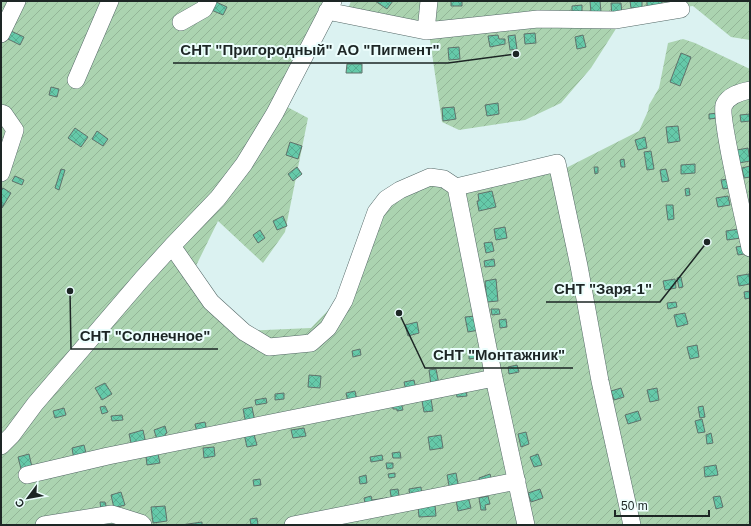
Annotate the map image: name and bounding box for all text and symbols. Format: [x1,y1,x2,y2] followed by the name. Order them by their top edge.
[173,36,448,63] callout: СНТ "Пригородный" АО "Пигмент"
[180,41,440,58] text: СНТ "Пригородный" АО "Пигмент"
[546,275,660,302] callout: СНТ "Заря-1"
[554,280,652,297] text: СНТ "Заря-1"
[71,322,218,349] callout: СНТ "Солнечное"
[80,327,210,344] text: СНТ "Солнечное"
[425,341,573,368] callout: СНТ "Монтажник"
[433,346,565,363] text: СНТ "Монтажник"
[8,478,48,518] north arrow
[615,492,709,518] scale bar
[12,497,27,510] text: С
[621,499,648,513] text: 50 m

